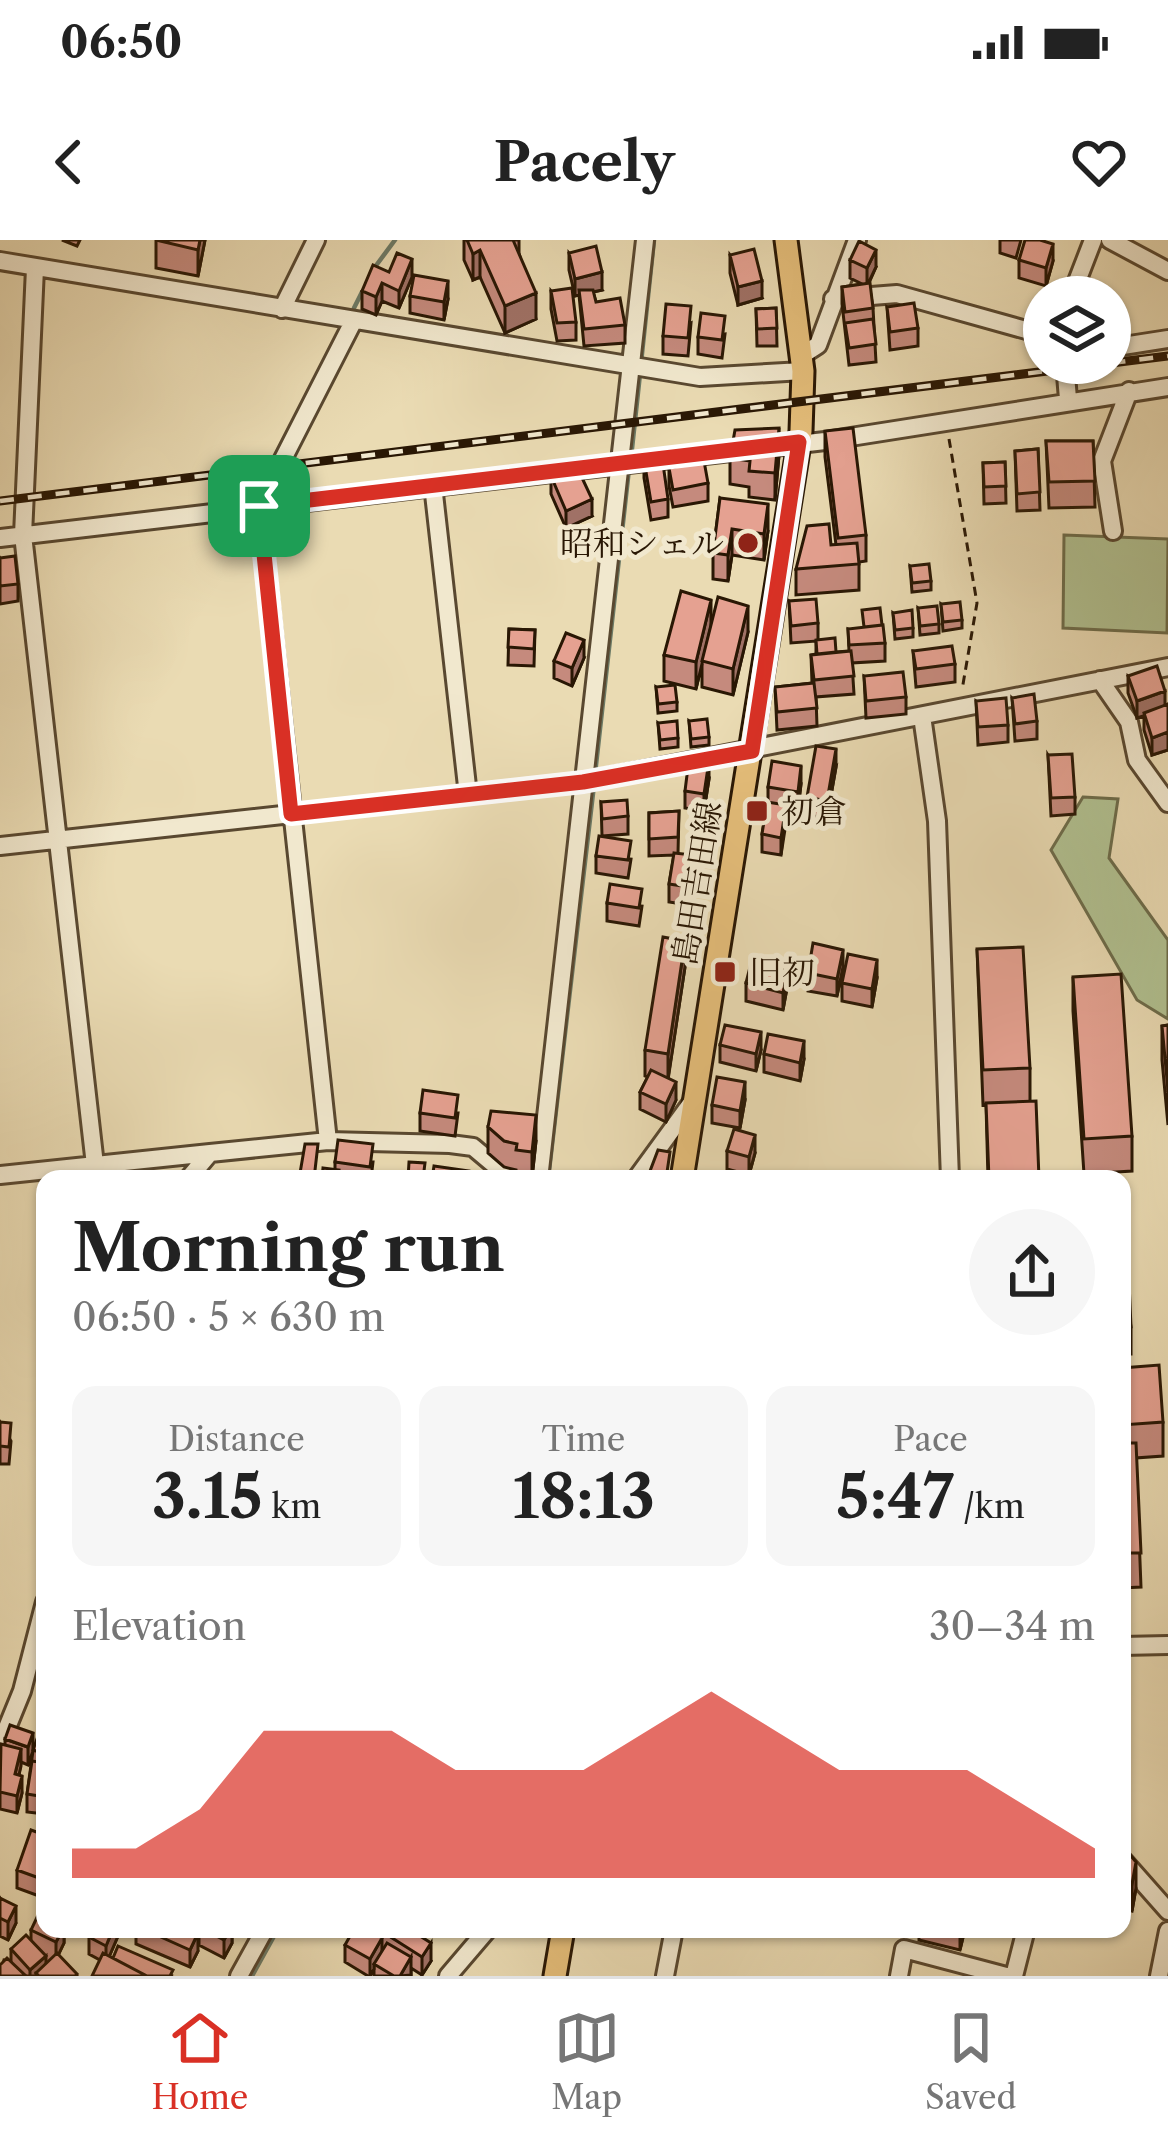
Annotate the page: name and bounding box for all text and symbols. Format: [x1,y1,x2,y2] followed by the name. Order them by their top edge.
[60,14,182,70] text: 06:50
[36,129,102,195] icon: back
[493,129,675,195] text: Pacely
[1066,129,1132,195] icon: heart
[1023,276,1131,384] map controls
[1023,276,1131,384] button: layers
[208,455,310,557] pin
[226,473,292,539] icon: arrive
[560,523,724,564] place label: 昭和シェル
[735,530,761,556] marker: 昭和シェル
[781,791,847,832] place label: 初倉
[664,798,730,968] street label: 島田吉田線
[744,798,770,824] marker: 初倉
[749,952,815,993] place label: 旧初
[712,959,738,985] marker: 旧初
[72,1207,505,1288] text: Morning run
[969,1209,1095,1335] button: share
[72,1293,385,1341] text: 06:50 · 5 × 630 m
[168,1419,305,1460] text: Distance
[542,1419,625,1460] text: Time
[893,1419,968,1460] text: Pace
[152,1460,263,1534] text: 3.15
[512,1460,655,1534] text: 18:13
[836,1460,954,1534] text: 5:47
[263,1486,321,1527] text: km
[954,1486,1025,1527] text: /km
[72,1602,246,1650] text: Elevation
[929,1602,1095,1650] text: 30–34 m
[151,2005,248,2118] tab: Home
[551,2005,622,2118] tab: Map
[925,2005,1017,2118] tab: Saved

